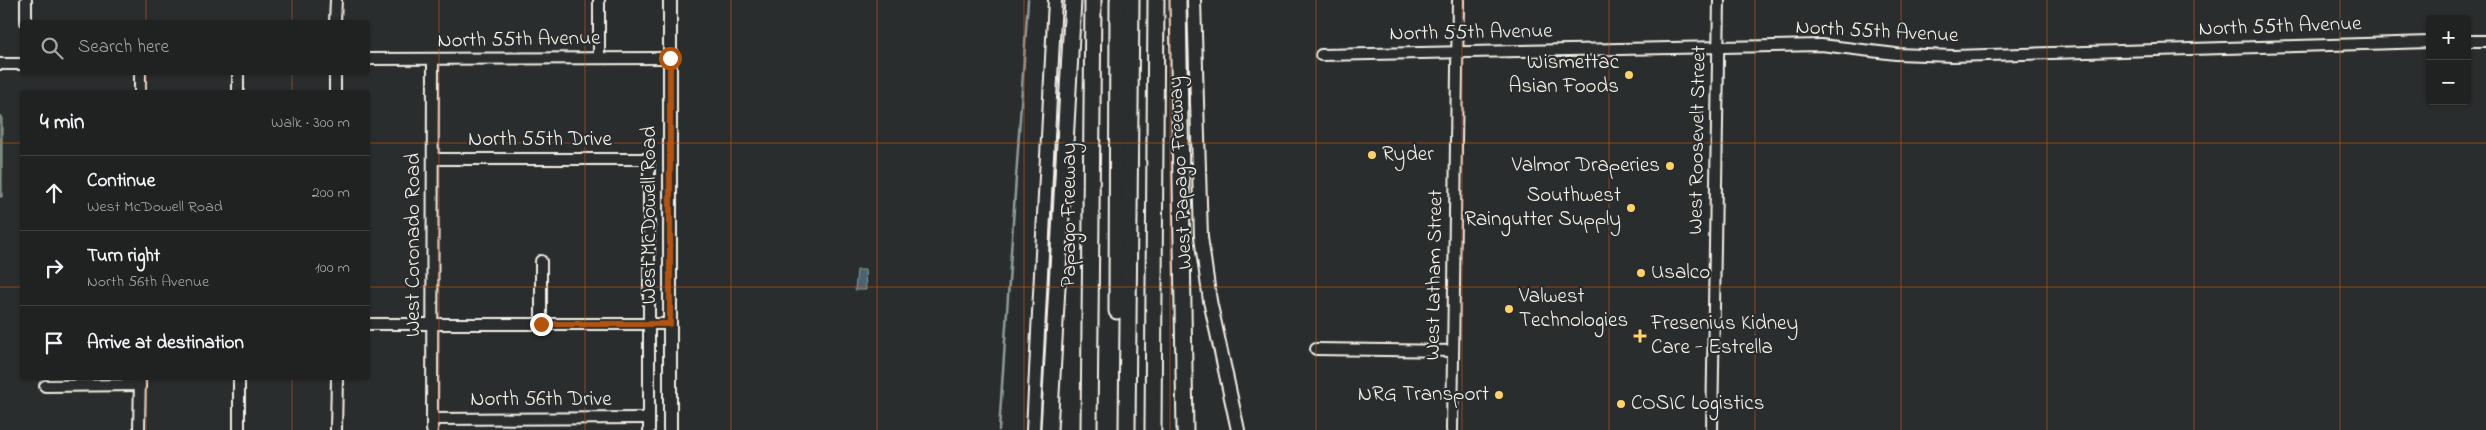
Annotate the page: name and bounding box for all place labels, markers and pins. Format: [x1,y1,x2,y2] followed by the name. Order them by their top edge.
[1509,48,1620,102] place label: Wismettac Asian Foods
[1623,69,1635,81] marker: Wismettac Asian Foods
[1382,140,1434,172] place label: Ryder
[1366,149,1378,161] marker: Ryder
[1511,151,1660,181] place label: Valmor Draperies
[1664,160,1676,172] marker: Valmor Draperies
[1464,181,1621,237] place label: Southwest Raingutter Supply
[1625,202,1637,214] marker: Southwest Raingutter Supply
[1651,258,1710,288] place label: Usalco
[1635,267,1647,279] marker: Usalco
[1518,282,1628,338] place label: Valwest Technologies
[1503,303,1515,315] marker: Valwest Technologies
[1650,309,1798,363] place label: Fresenius Kidney Care - Estrella
[1633,329,1647,343] marker: Fresenius Kidney Care - Estrella
[1358,380,1489,410] place label: NRG Transport
[1493,389,1505,401] marker: NRG Transport
[1631,389,1764,421] place label: COSIC Logistics
[1615,398,1627,410] marker: COSIC Logistics

